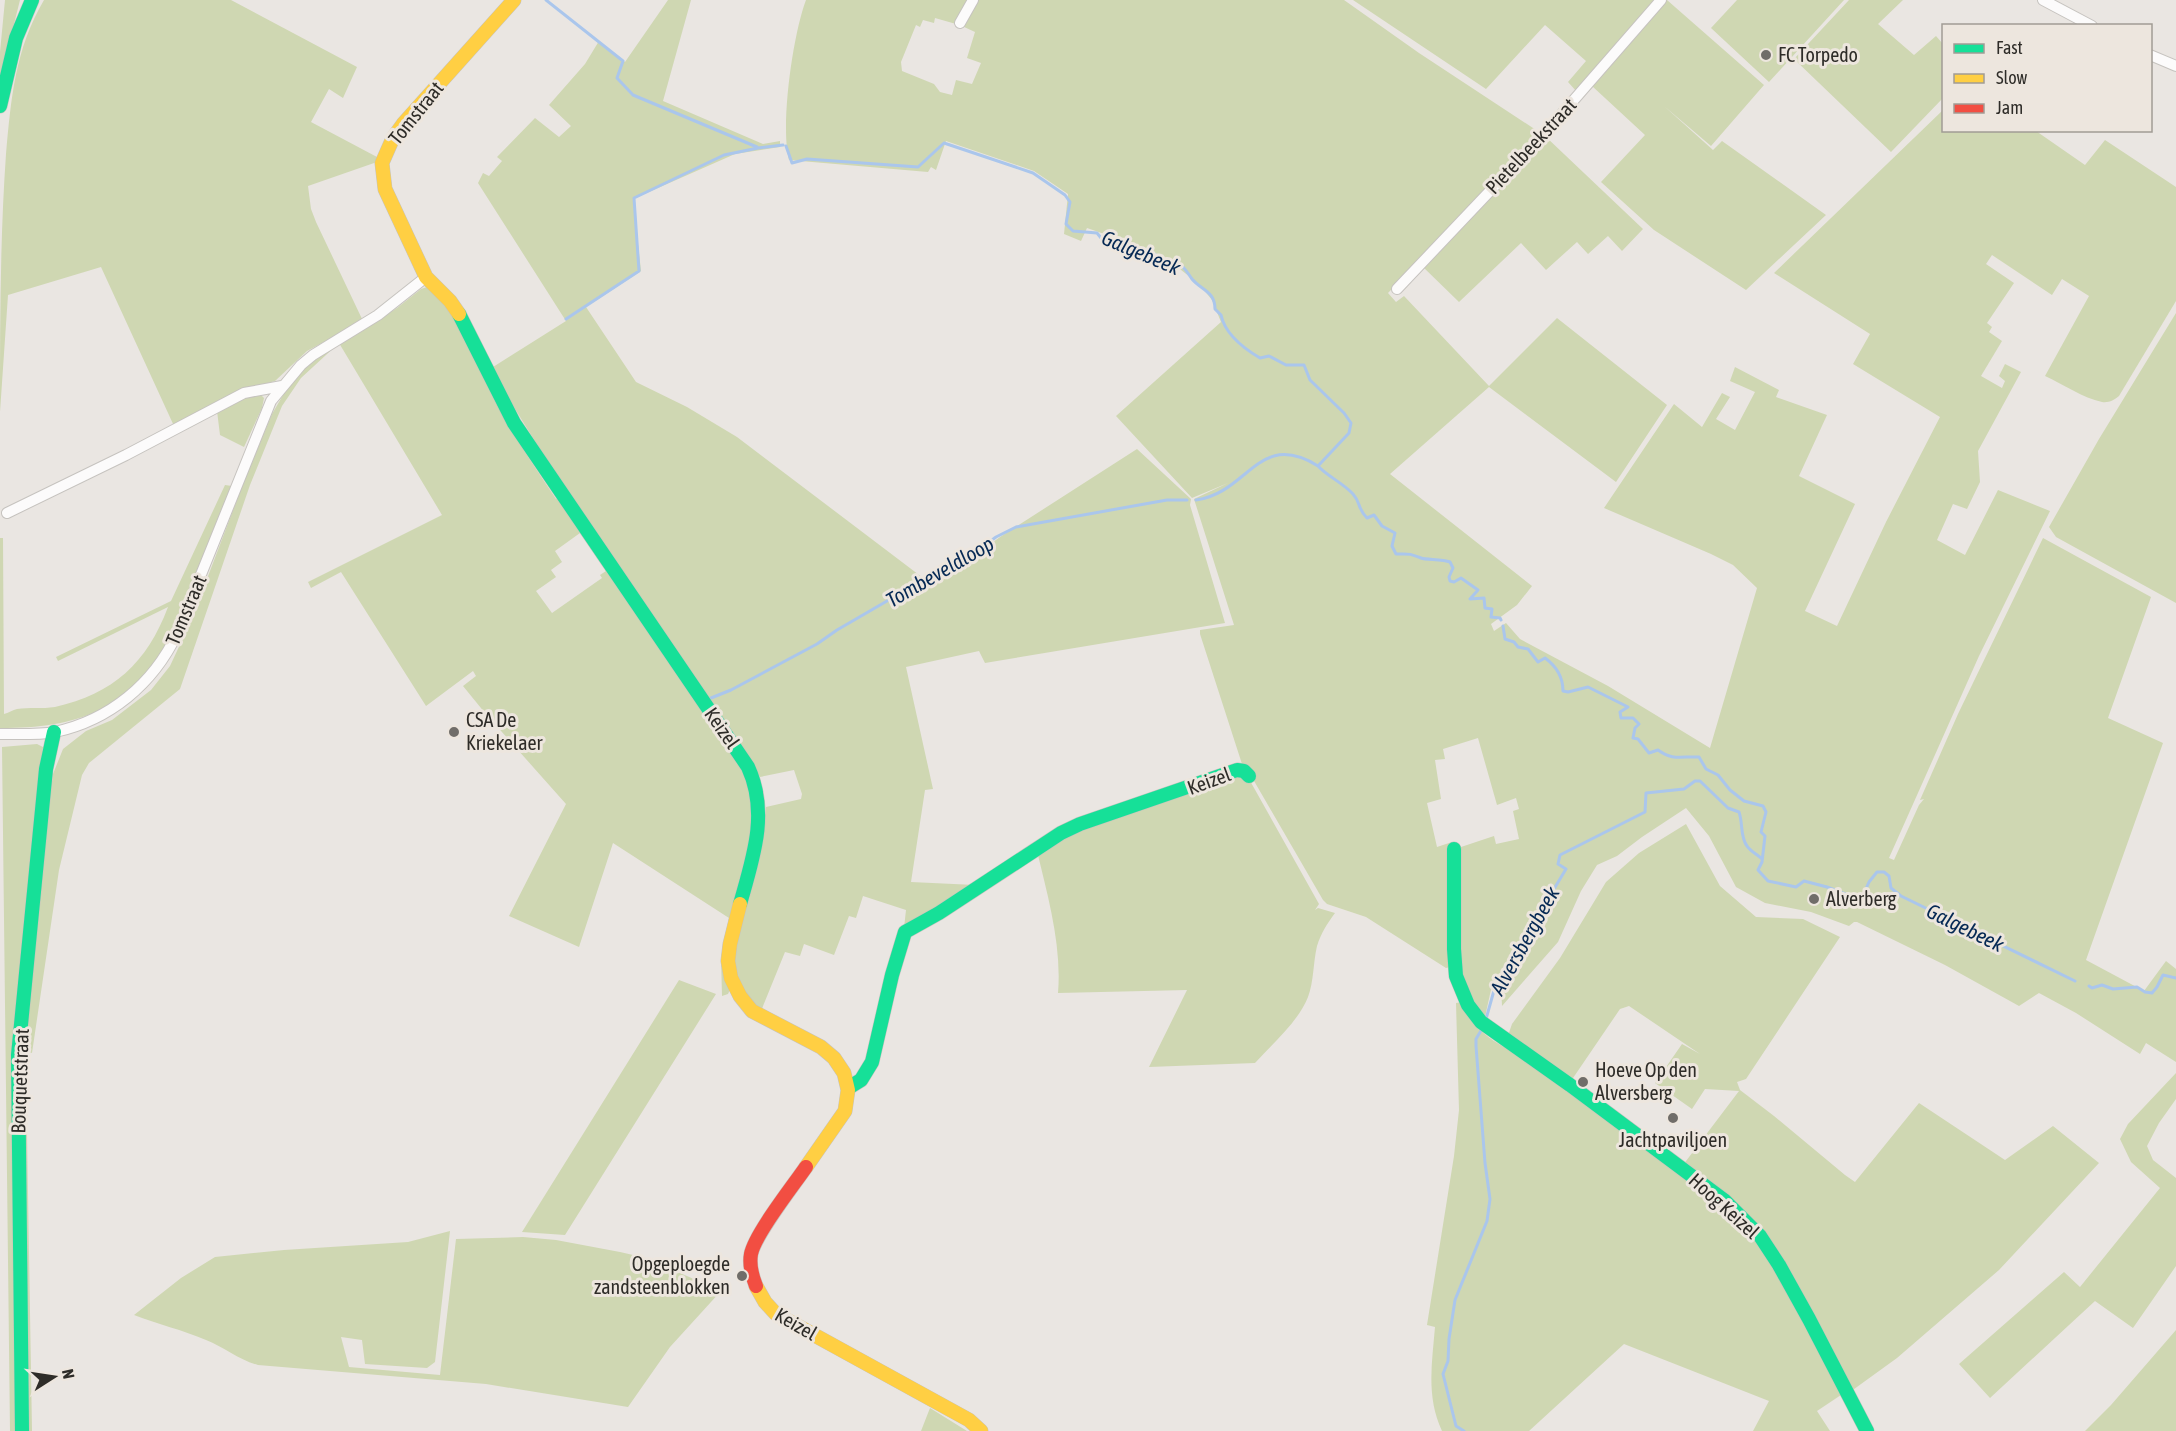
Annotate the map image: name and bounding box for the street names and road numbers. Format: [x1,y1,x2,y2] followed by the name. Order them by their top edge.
[383,76,448,149] street label: Tomstraat
[1481,93,1581,198] street label: Pietelbeekstraat
[160,571,211,648] street label: Tomstraat
[700,703,745,753] street label: Keizel
[1184,762,1234,799] street label: Keizel
[6,1028,33,1134] street label: Bouquetstraat
[1685,1168,1765,1243] street label: Hoog Keizel
[771,1302,822,1345] street label: Keizel

